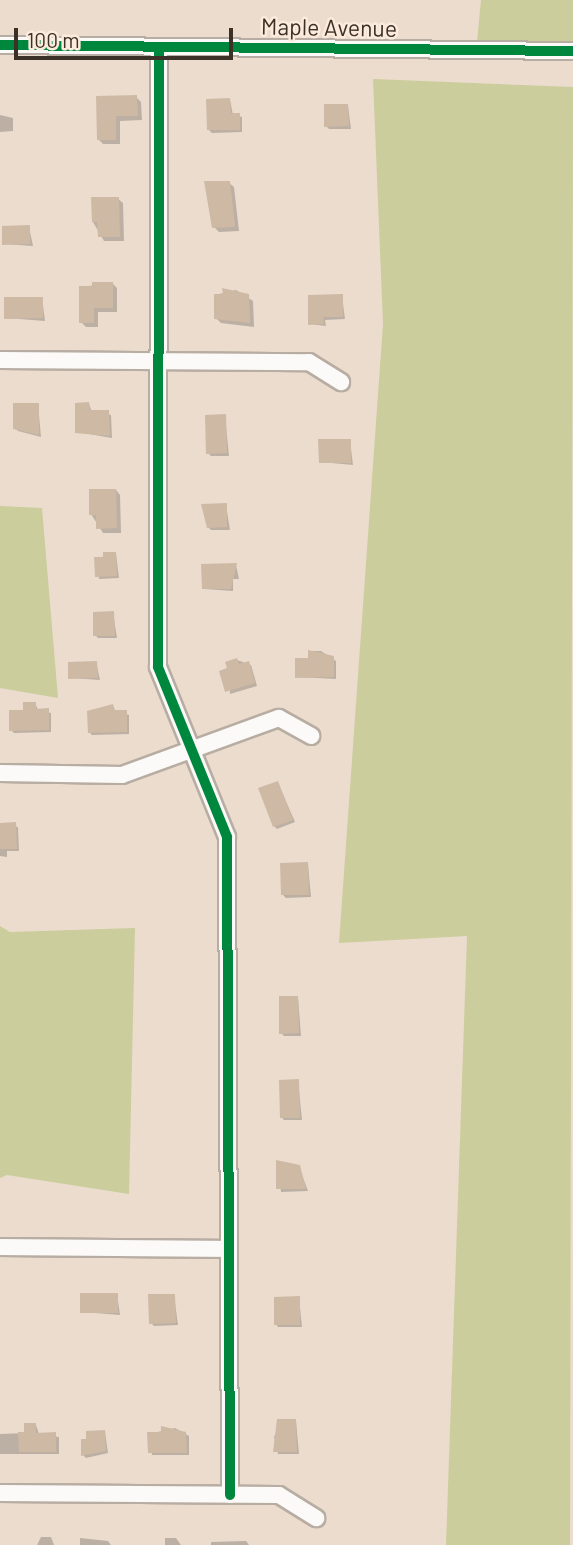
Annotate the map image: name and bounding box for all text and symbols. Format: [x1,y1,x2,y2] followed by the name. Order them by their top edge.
[261,12,397,42] street label: Maple Avenue
[18,14,236,58] scale bar
[27,27,80,52] text: 100 m

